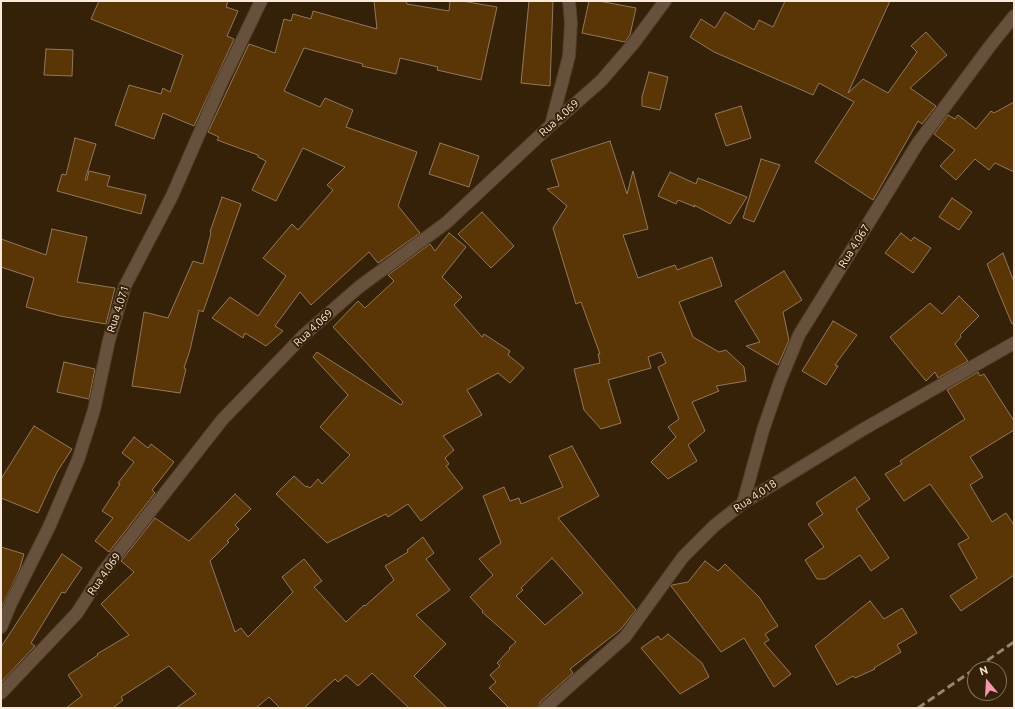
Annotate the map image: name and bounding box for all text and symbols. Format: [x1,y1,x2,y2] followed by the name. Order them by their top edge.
[536,97,582,139] street label: Rua 4.069
[835,222,873,270] street label: Rua 4.067
[104,284,132,334] street label: Rua 4.071
[291,307,335,349] street label: Rua 4.069
[731,477,779,515] street label: Rua 4.018
[85,550,123,598] street label: Rua 4.069
[967,661,1007,701] north arrow
[978,664,989,678] text: N

